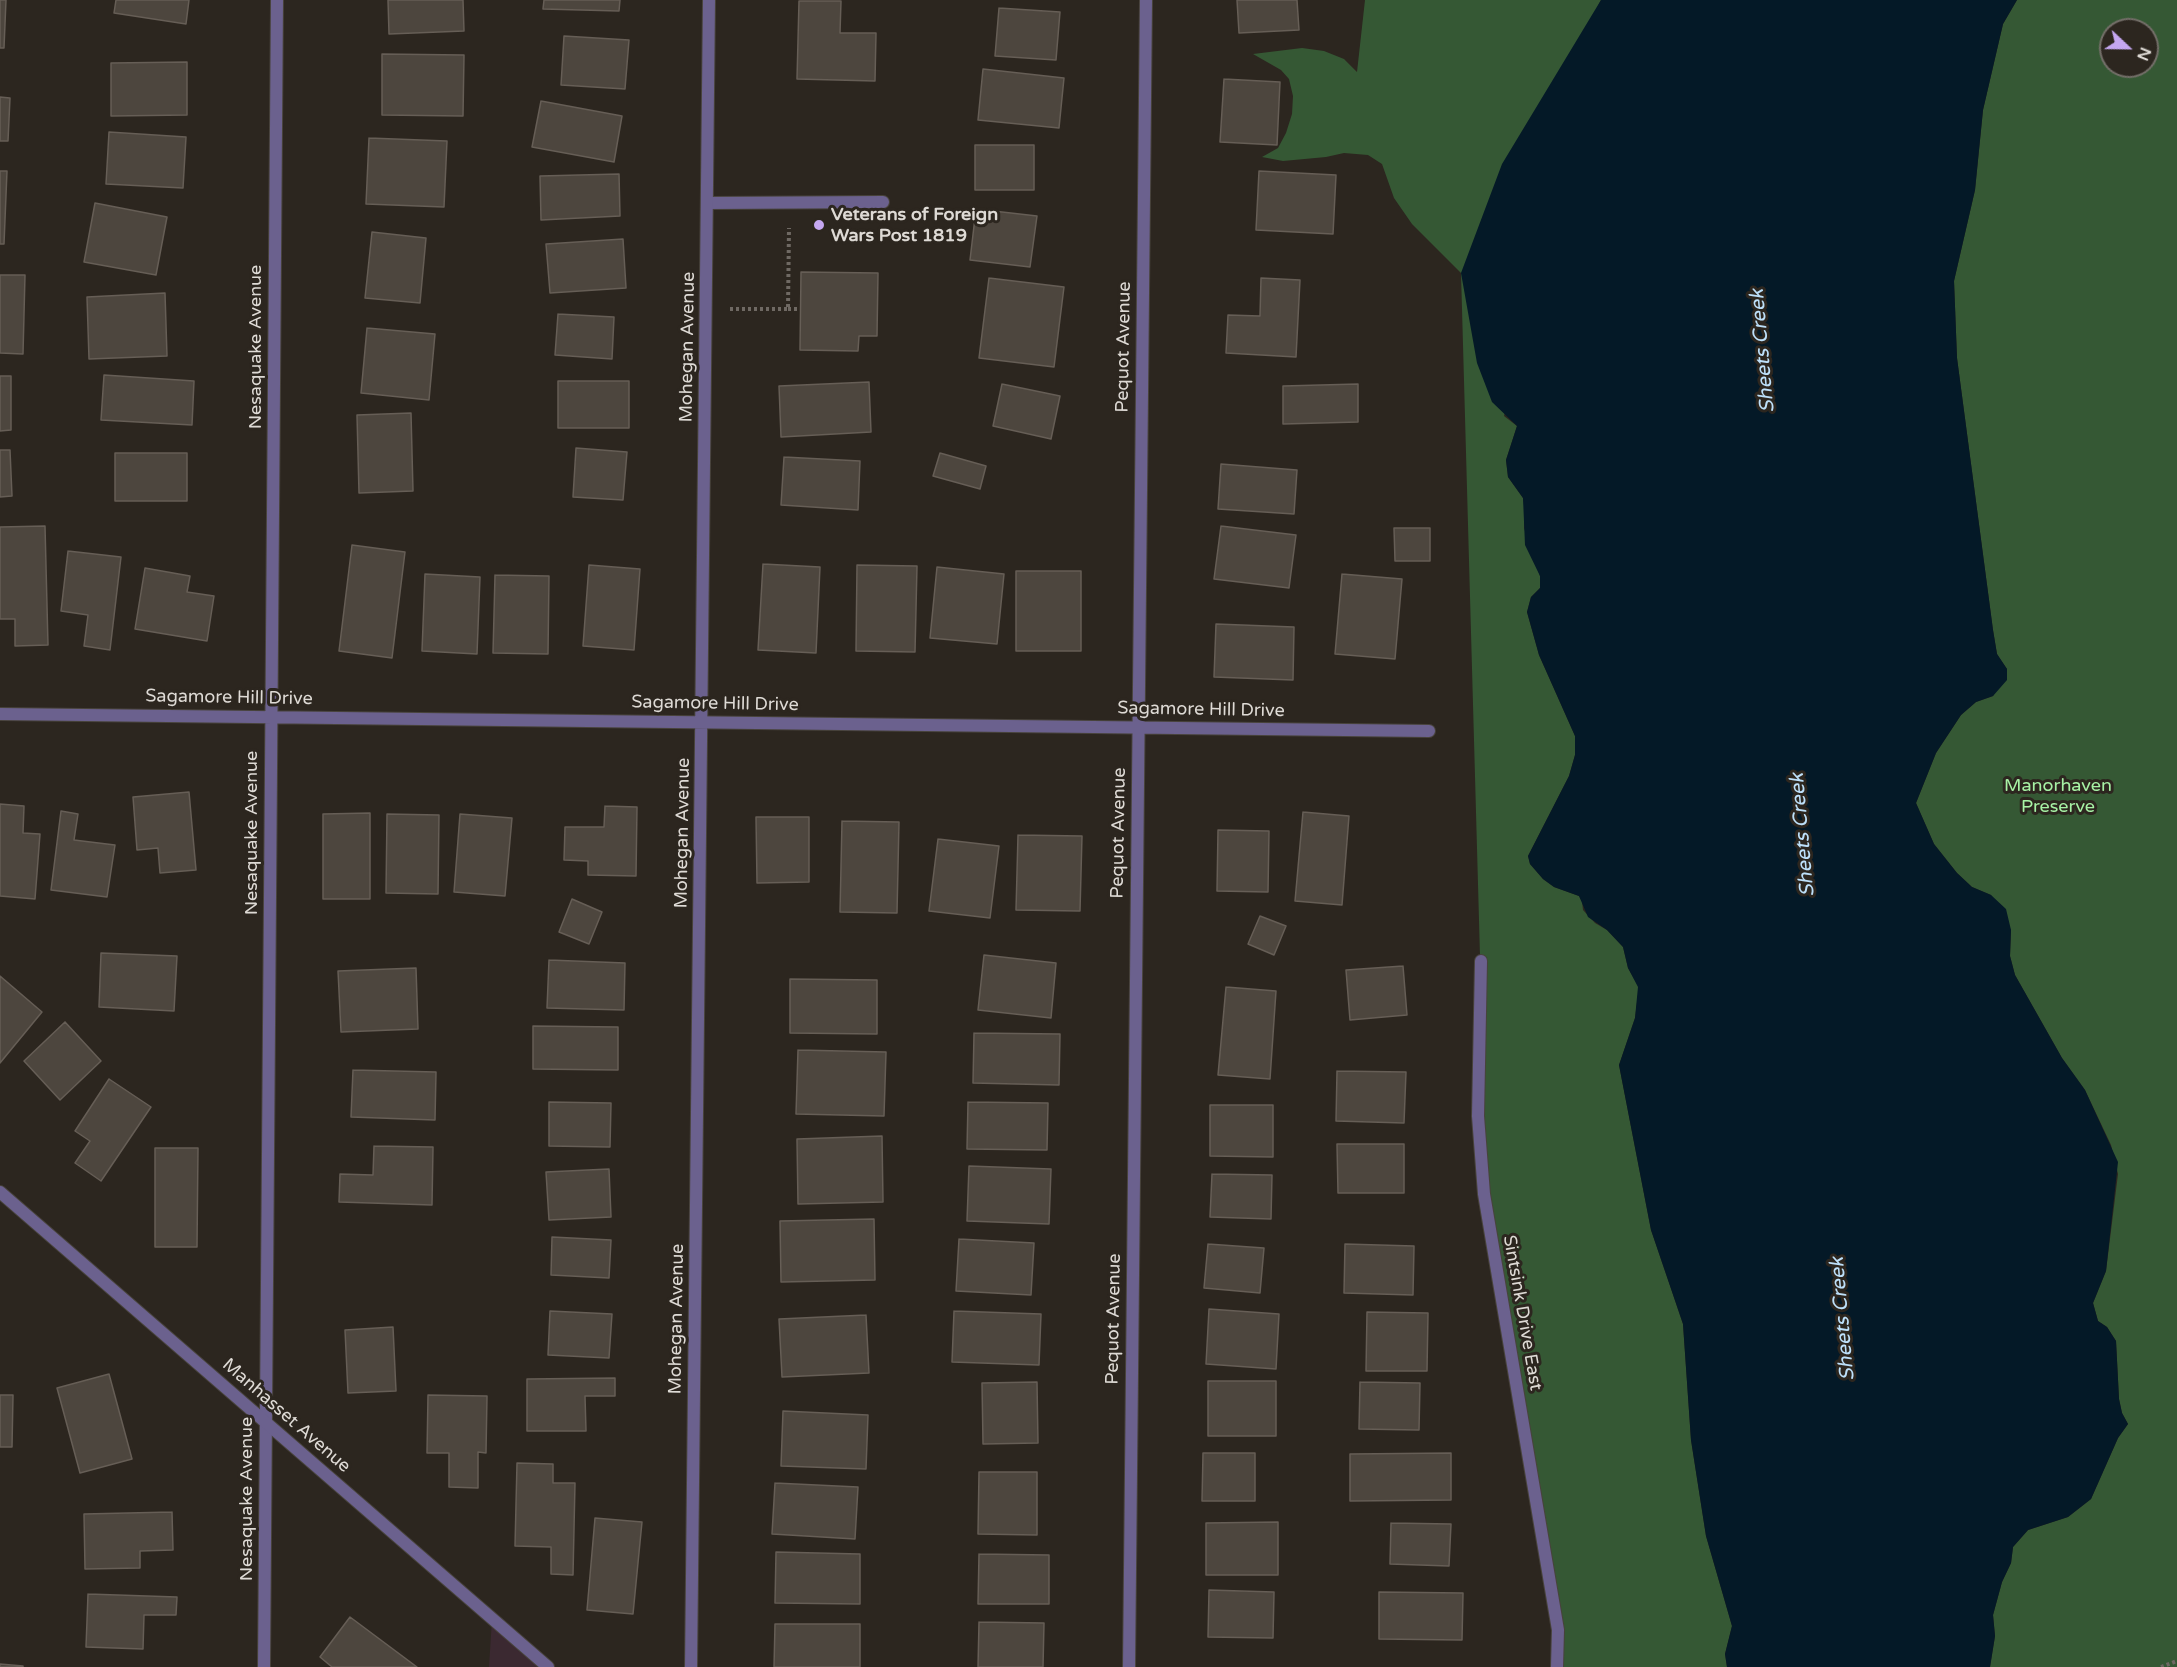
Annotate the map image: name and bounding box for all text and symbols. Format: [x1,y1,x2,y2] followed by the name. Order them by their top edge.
[2099,18,2159,78] north arrow
[2132,44,2156,64] text: N
[831,204,998,246] place label: Veterans of Foreign Wars Post 1819
[812,218,826,232] marker: Veterans of Foreign Wars Post 1819
[245,265,267,429] street label: Nesaquake Avenue
[676,271,700,423] street label: Mohegan Avenue
[1112,281,1136,413] street label: Pequot Avenue
[1746,288,1780,414] water label: Sheets Creek
[145,686,313,710] street label: Sagamore Hill Drive
[631,692,799,716] street label: Sagamore Hill Drive
[1117,698,1285,722] street label: Sagamore Hill Drive
[241,751,263,915] street label: Nesaquake Avenue
[671,757,695,909] street label: Mohegan Avenue
[1107,767,1131,899] street label: Pequot Avenue
[1786,772,1820,898] water label: Sheets Creek
[2004,775,2112,818] park label: Manorhaven Preserve
[1498,1234,1546,1392] street label: Sintsink Drive East
[665,1243,689,1395] street label: Mohegan Avenue
[1102,1253,1126,1385] street label: Pequot Avenue
[1826,1256,1860,1382] water label: Sheets Creek
[217,1354,355,1478] street label: Manhasset Avenue
[236,1417,258,1581] street label: Nesaquake Avenue

